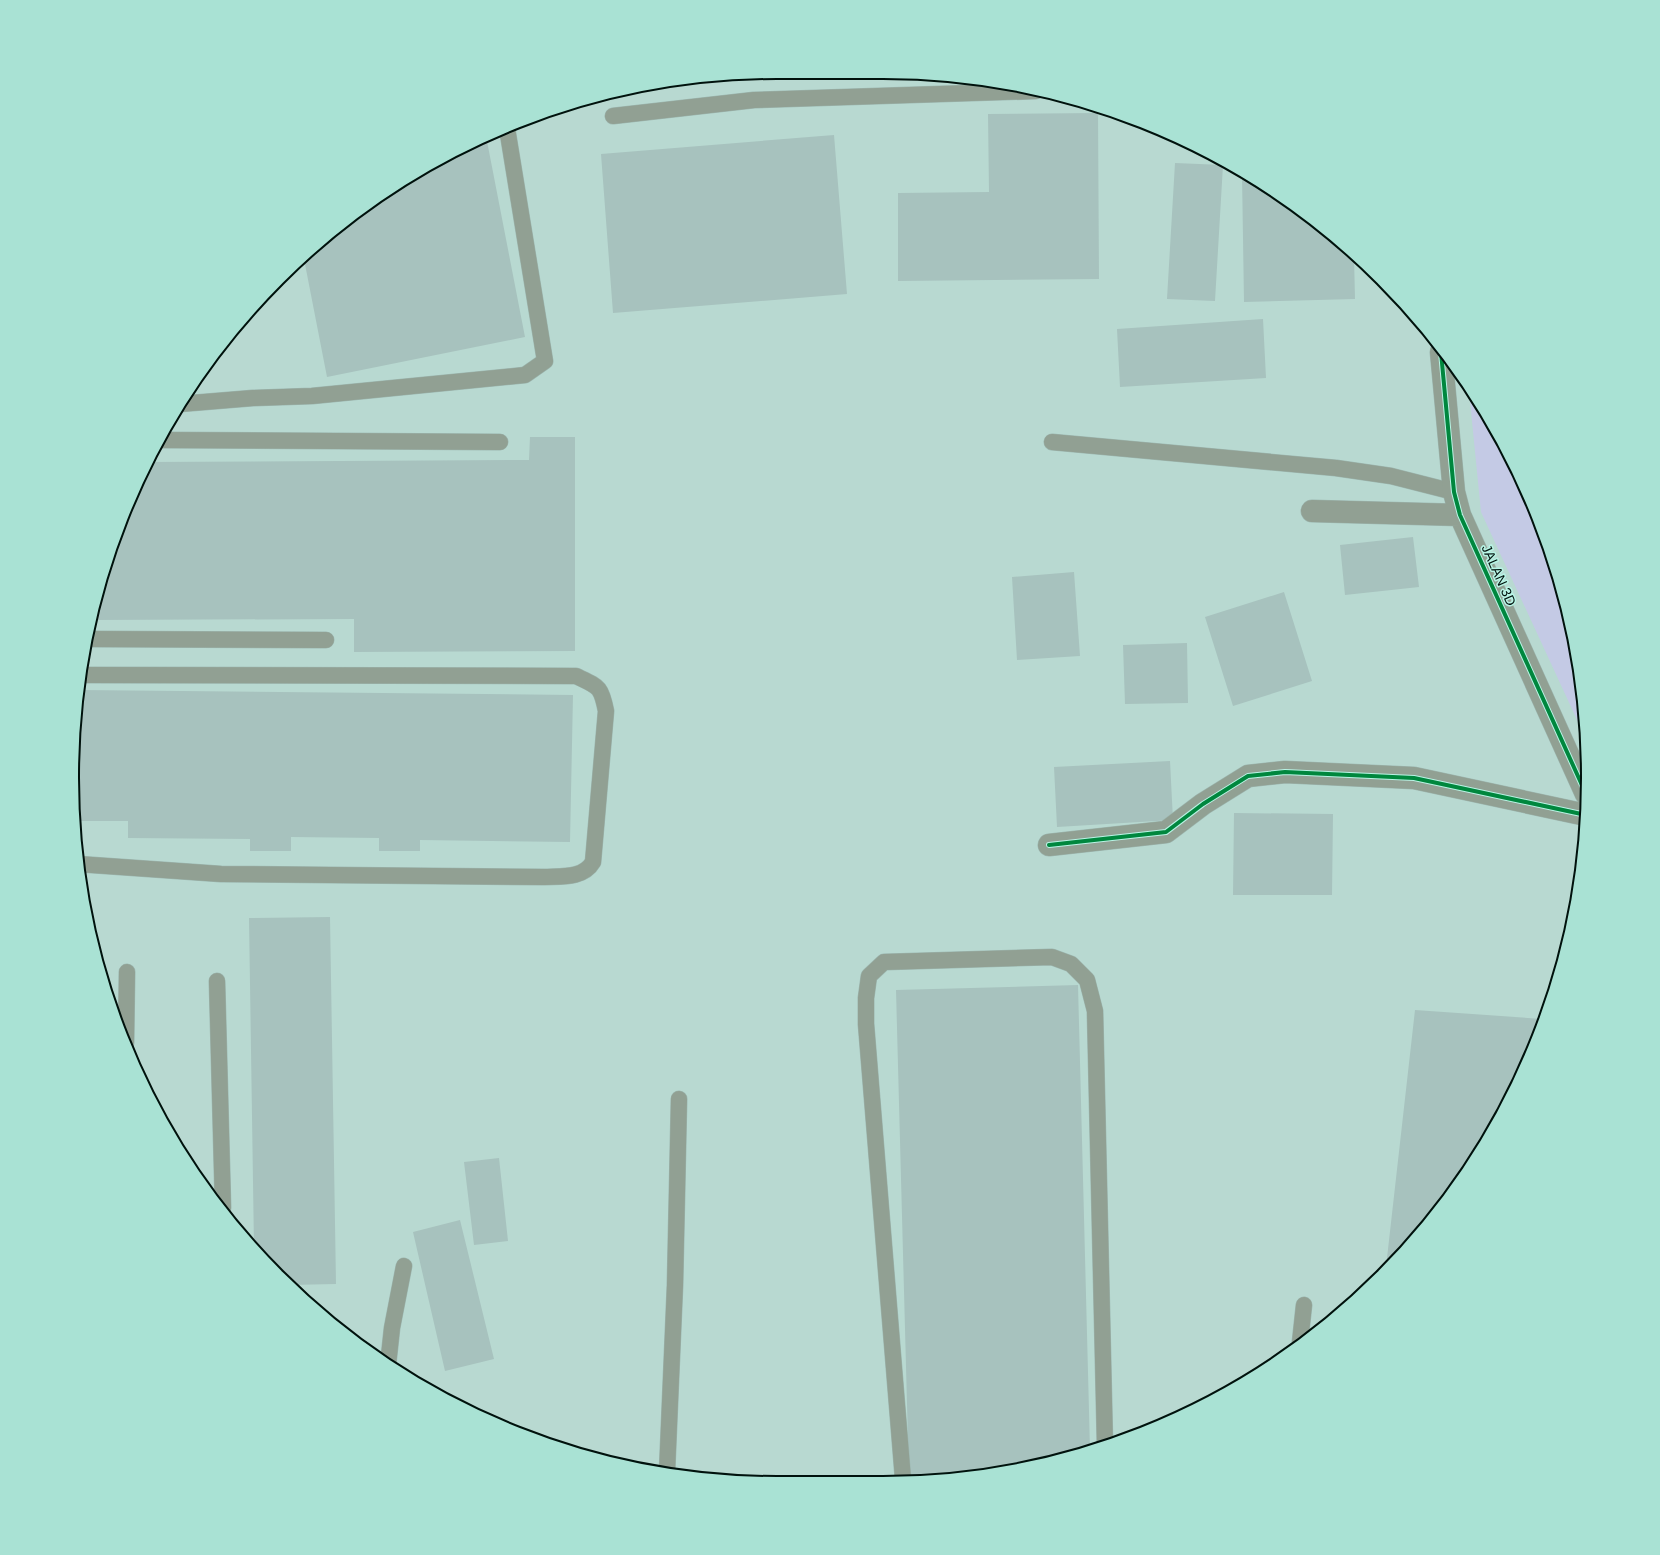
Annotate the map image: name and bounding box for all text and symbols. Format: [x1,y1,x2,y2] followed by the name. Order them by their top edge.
[1478,542,1520,608] street label: JALAN 3D

